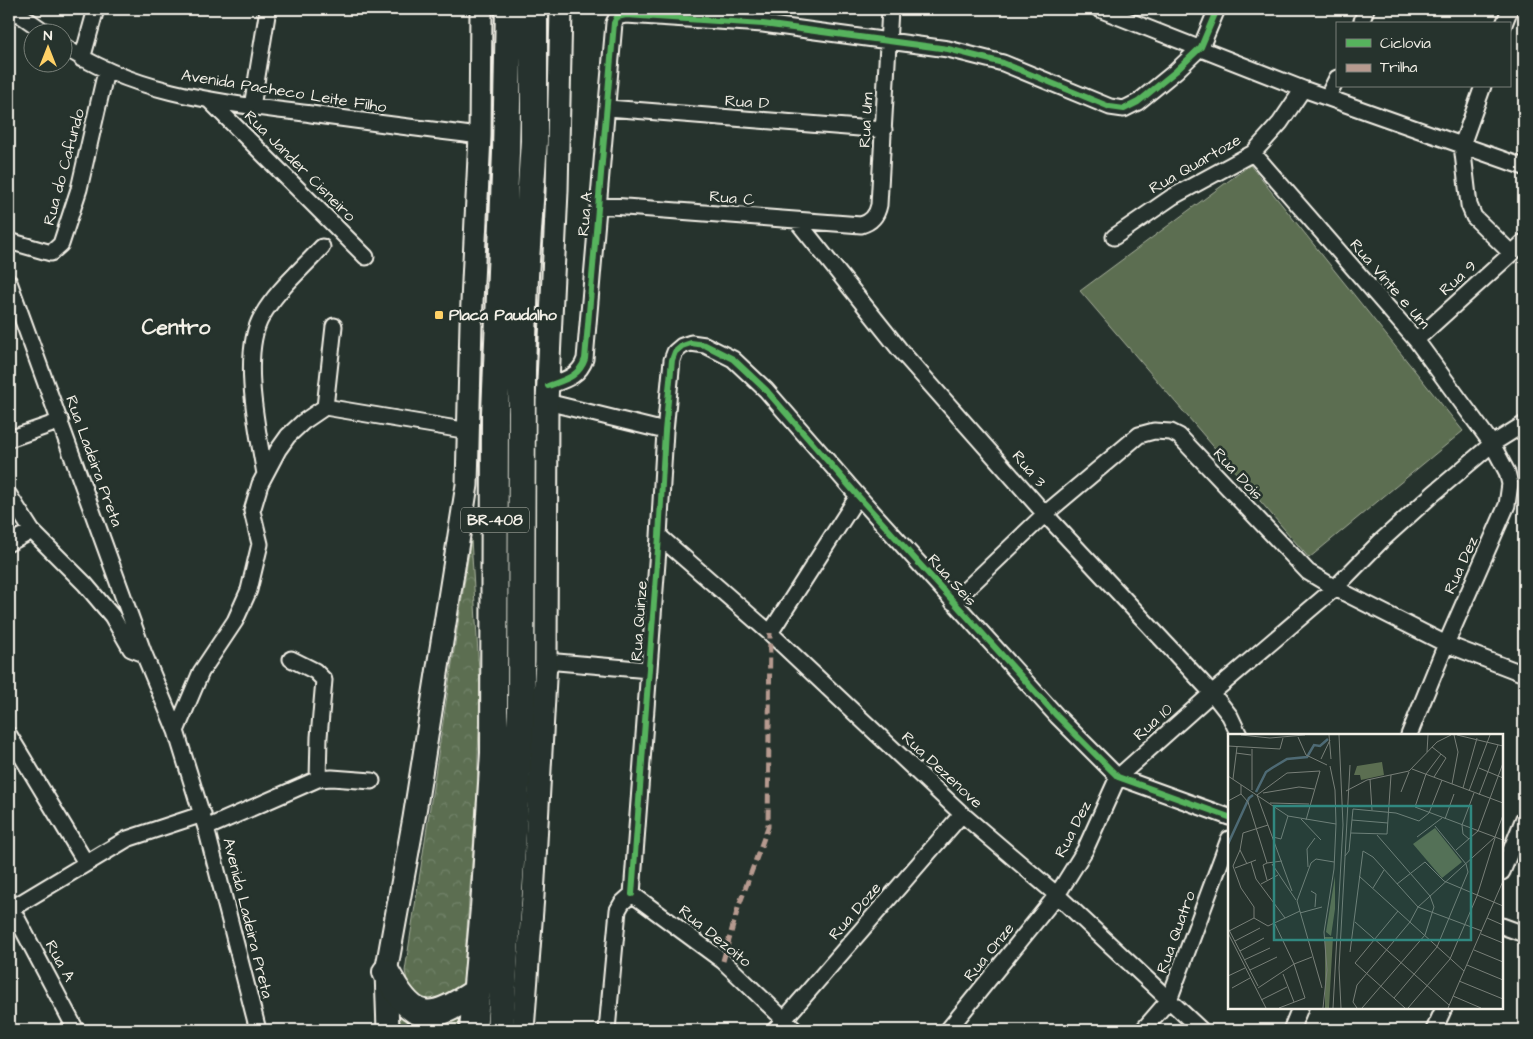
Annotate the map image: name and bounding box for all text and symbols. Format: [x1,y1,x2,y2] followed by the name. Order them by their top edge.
[22,22,72,72] north arrow
[1336,22,1510,88] legend
[44,26,53,46] text: N
[1380,33,1431,54] text: Ciclovia
[1380,57,1418,78] text: Trilha
[180,64,388,118] street label: Avenida Pacheco Leite Filho
[724,89,770,115] street label: Rua D
[854,91,878,148] street label: Rua Um
[239,105,361,227] street label: Rua Jander Cisneiro
[38,106,90,228] street label: Rua do Cafundo
[1145,129,1245,199] street label: Rua Quartoze
[708,185,756,211] street label: Rua C
[572,191,598,237] street label: Rua A
[1345,234,1436,334] street label: Rua Vinte e Um
[1435,255,1481,301] street label: Rua 9
[449,304,558,326] place label: Placa Paudalho
[433,309,445,321] marker: Placa Paudalho
[142,313,210,342] district label: Centro
[60,392,128,530] street label: Rua Ladeira Preta
[1208,443,1268,505] street label: Rua Dois
[1007,446,1051,492] street label: Rua 3
[461,508,529,532] road number: BR-408
[1439,533,1483,597] street label: Rua Dez
[923,549,981,611] street label: Rua Seis
[625,580,653,662] street label: Rua Quinze
[1128,698,1178,746] street label: Rua 10
[897,727,988,814] street label: Rua Dezenove
[1228,734,1503,1009] inset map
[1049,797,1097,861] street label: Rua Dez
[217,836,279,1000] street label: Avenida Ladeira Preta
[824,877,886,945] street label: Rua Doze
[1151,888,1201,976] street label: Rua Quatro
[674,900,756,972] street label: Rua Dezoito
[959,918,1020,986] street label: Rua Onze
[40,936,80,986] street label: Rua A

